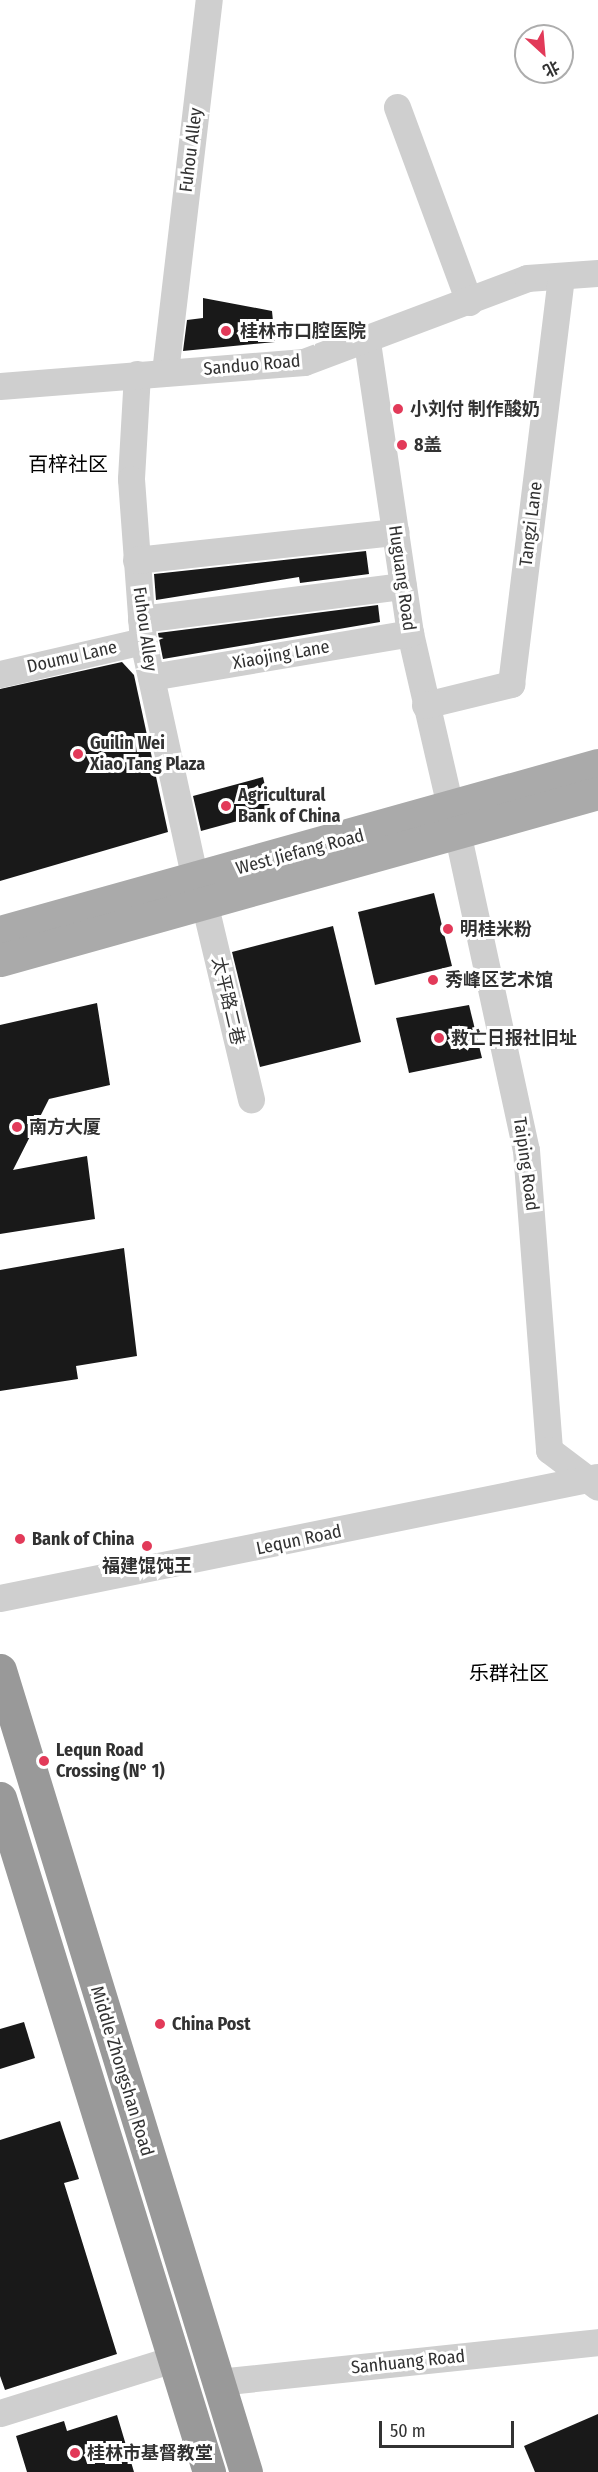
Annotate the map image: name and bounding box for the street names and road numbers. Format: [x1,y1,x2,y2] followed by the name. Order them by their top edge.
[175,107,207,193] street label: Fuhou Alley
[203,350,301,380] street label: Sanduo Road
[515,480,547,568] street label: Tangzi Lane
[384,524,420,632] street label: Huguang Road
[128,585,162,673] street label: Fuhou Alley
[25,636,119,678] street label: Doumu Lane
[231,636,331,674] street label: Xiaojing Lane
[234,825,366,879] street label: West Jiefang Road
[207,955,249,1047] street label: 太平路二巷
[509,1116,543,1212] street label: Taiping Road
[254,1520,344,1560] street label: Lequn Road
[86,1983,158,2159] street label: Middle Zhongshan Road
[350,2345,466,2379] street label: Sanhuang Road

